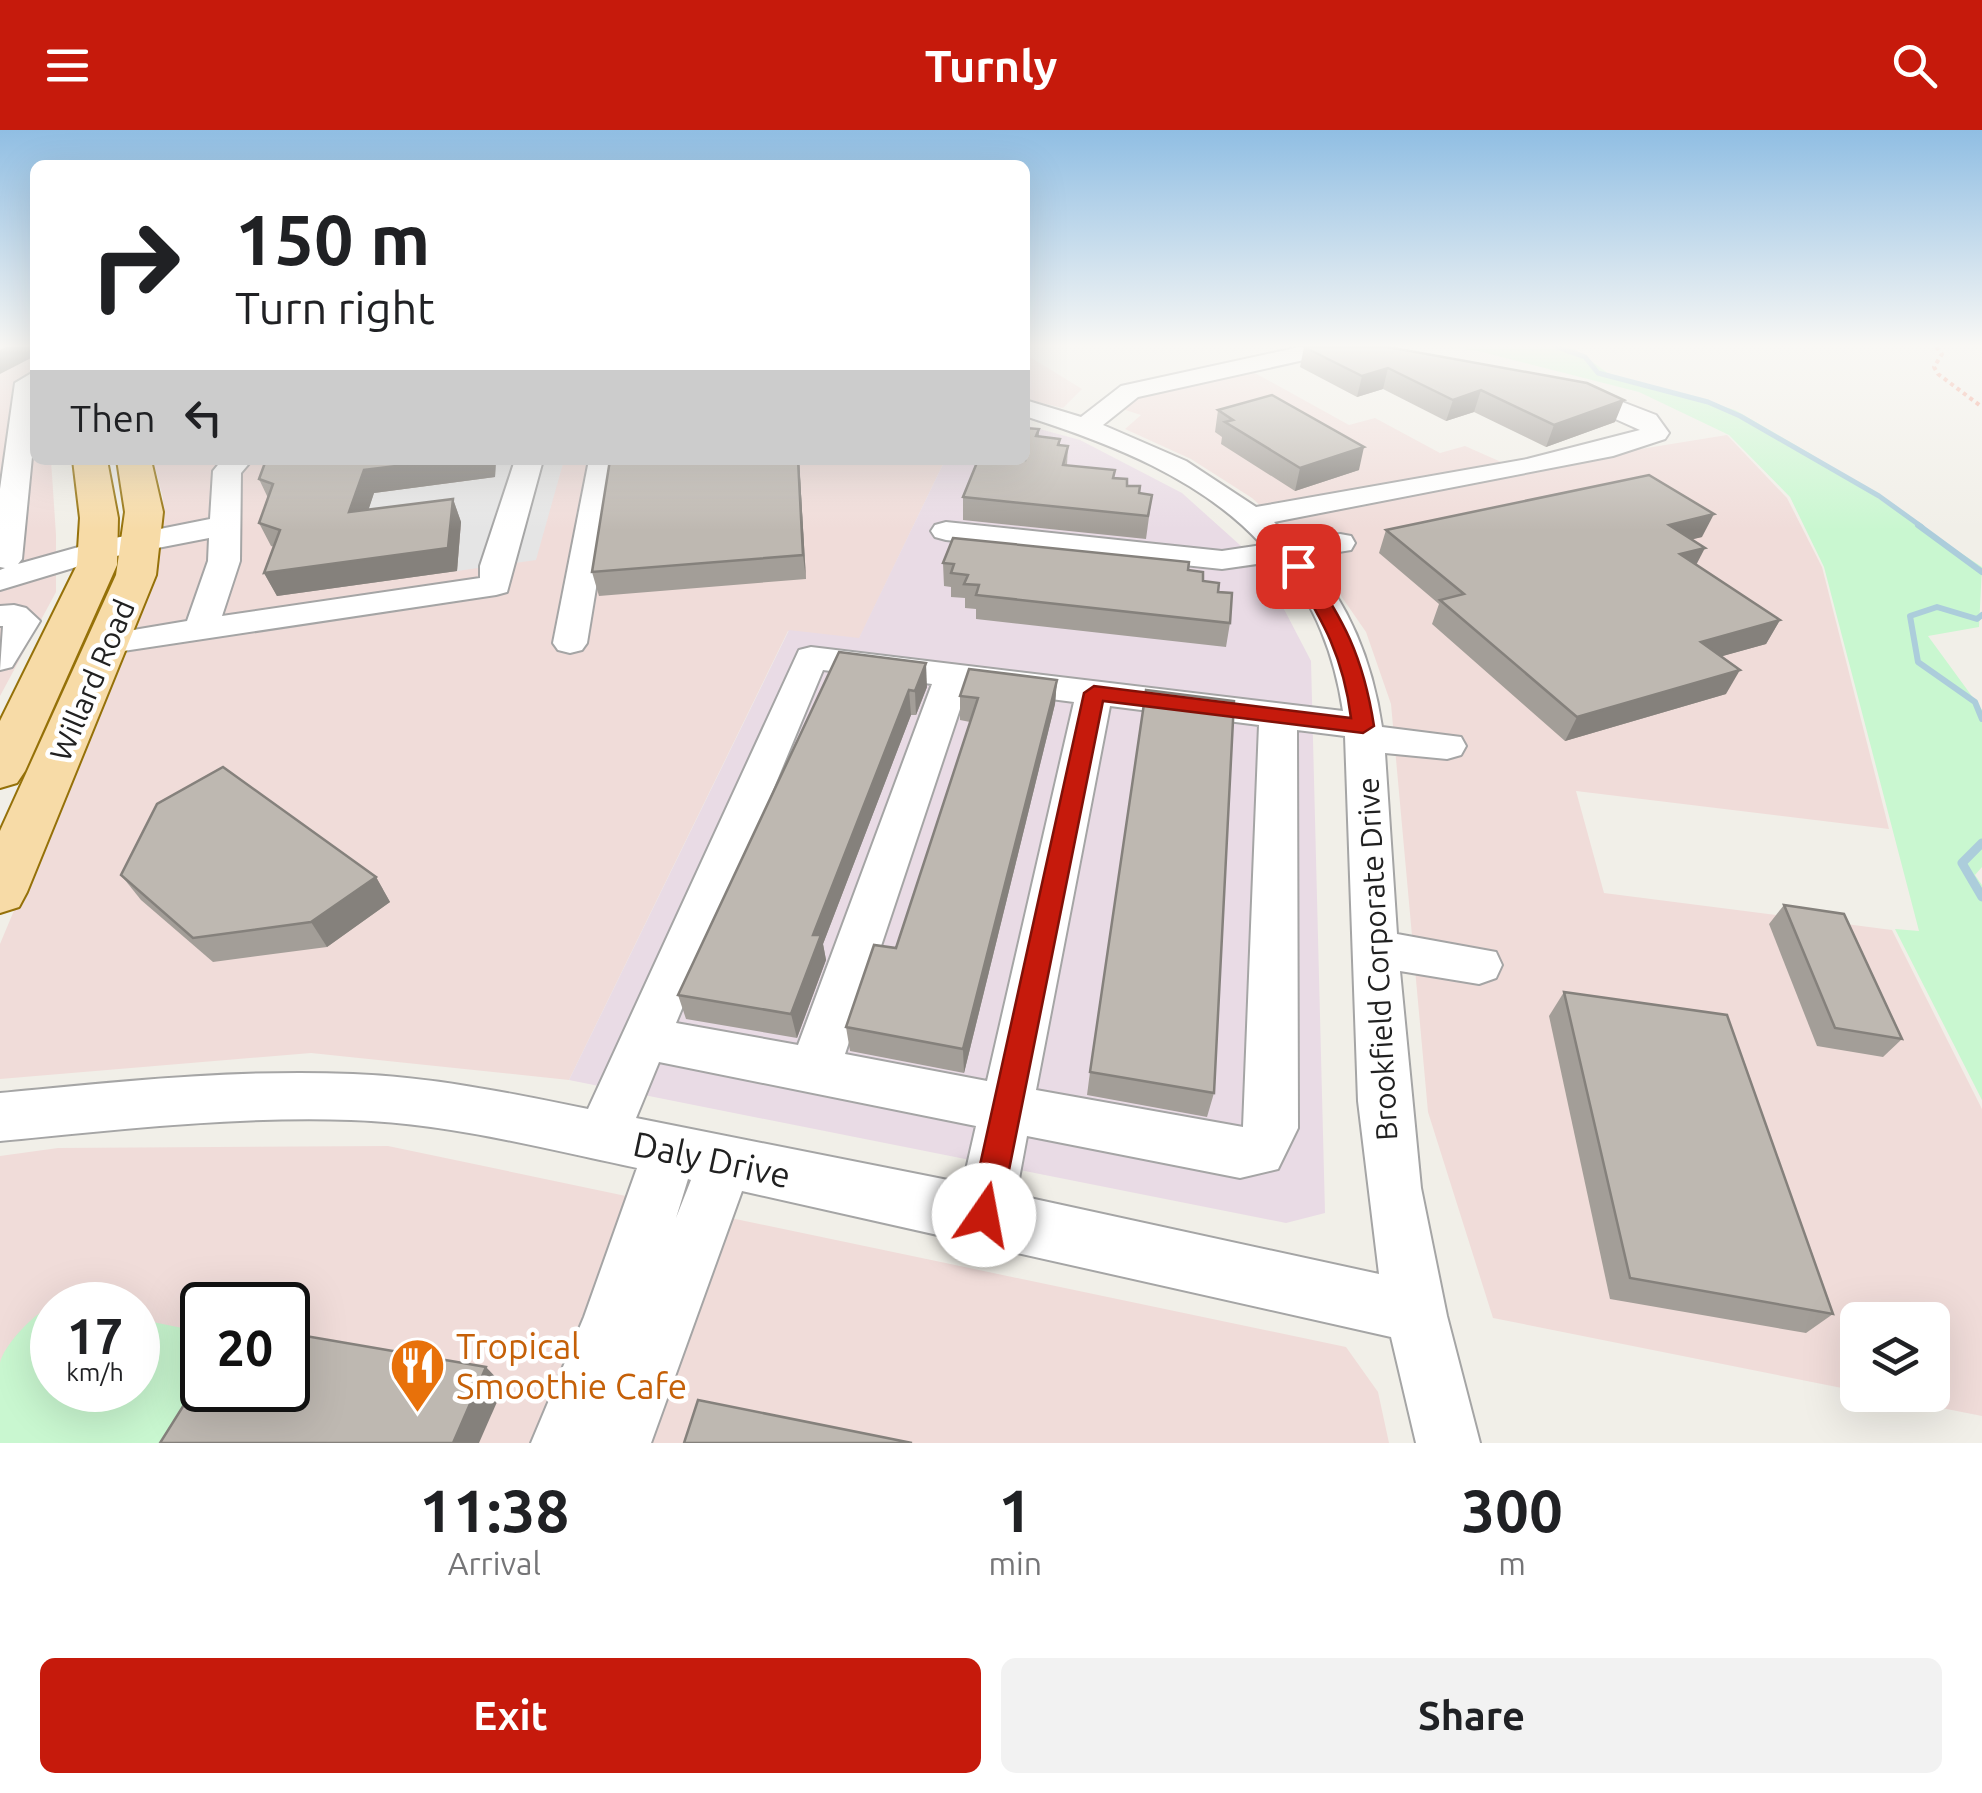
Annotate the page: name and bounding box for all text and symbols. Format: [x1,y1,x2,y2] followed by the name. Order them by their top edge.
[40,38,95,93] icon: menu
[1887,38,1942,93] icon: search
[925,40,1057,91] text: Turnly
[70,200,200,330] icon: right
[235,200,430,278] text: 150 m
[235,282,435,333] text: Turn right
[176,390,231,445] icon: left
[70,397,156,439] text: Then
[1256,524,1341,609] pin
[1271,539,1326,594] icon: arrive
[43,594,141,766] street label: Willard Road
[1351,777,1403,1141] street label: Brookfield Corporate Drive
[630,1123,794,1195] street label: Daly Drive
[932,1163,1036,1267] position arrow
[180,1282,310,1412] speed limit sign: 20
[1840,1302,1950,1412] map controls
[1840,1302,1950,1412] button: layers
[67,1307,123,1363] text: 17
[456,1326,687,1406] place label: Tropical Smoothie Cafe
[387,1336,447,1415] restaurant icon: Tropical Smoothie Cafe
[66,1358,124,1386] text: km/h
[419,1476,569,1543] text: 11:38
[998,1476,1032,1543] text: 1
[1461,1476,1563,1543] text: 300
[448,1545,541,1581] text: Arrival
[988,1545,1042,1581] text: min
[1498,1545,1526,1581] text: m
[40,1658,981,1773] button: Exit
[1001,1658,1942,1773] button: Share

